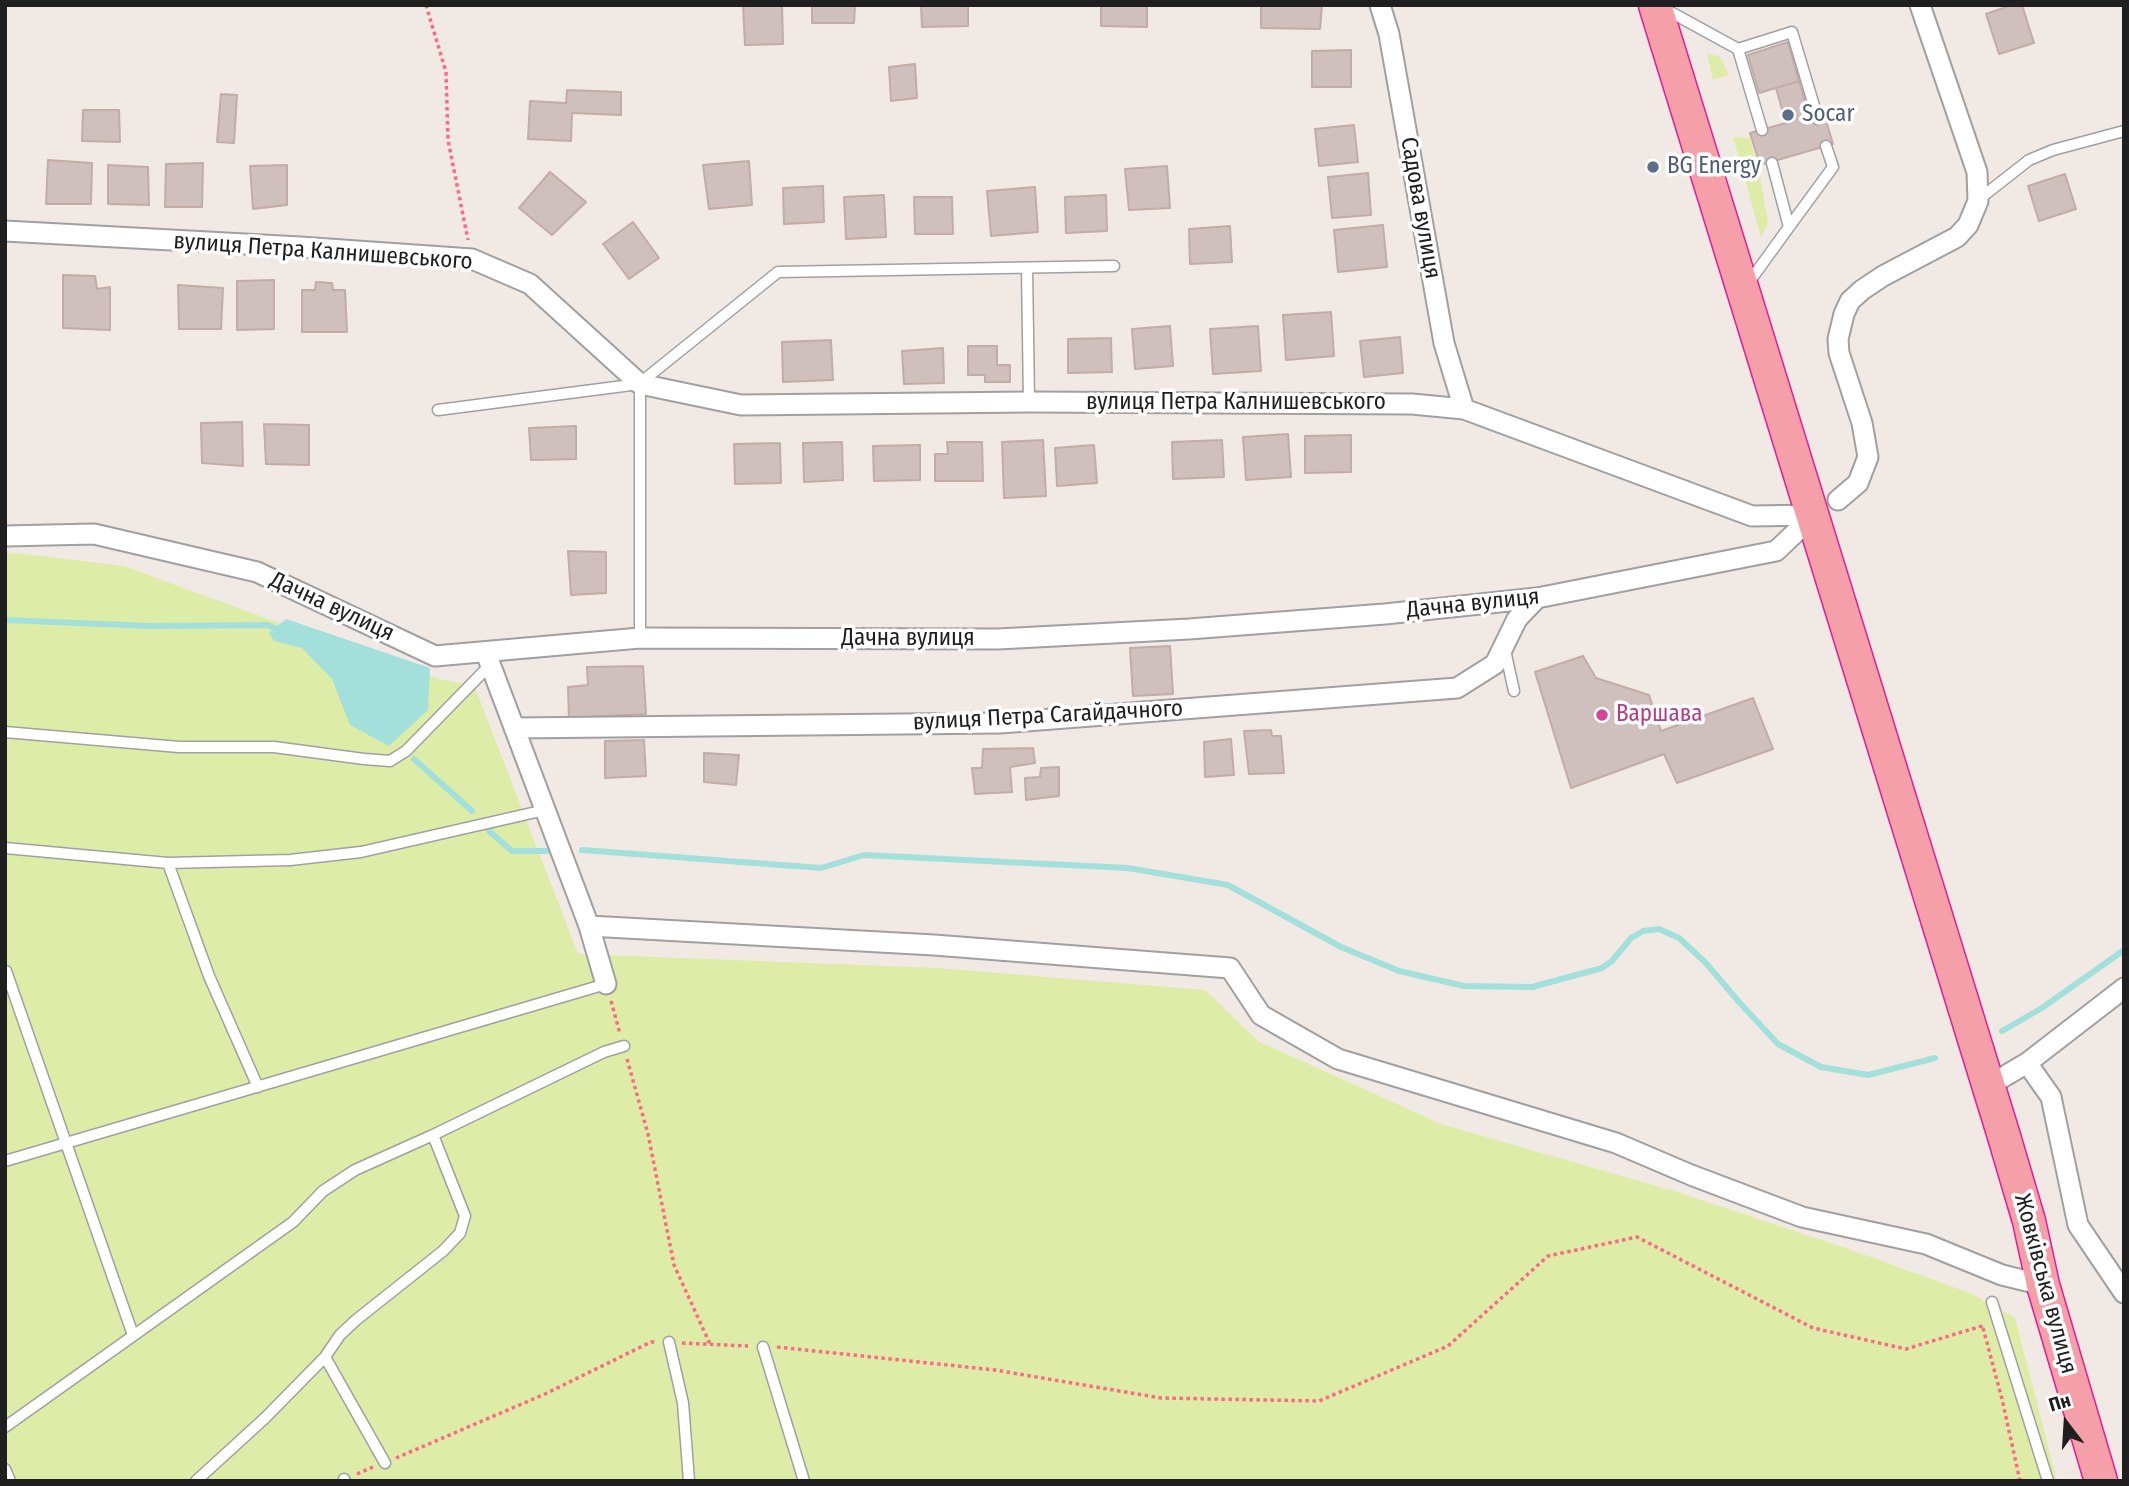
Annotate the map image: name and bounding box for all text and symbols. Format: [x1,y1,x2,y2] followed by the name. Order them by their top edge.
[1802,101,1854,129] place label: Socar
[1780,107,1796,123] marker: Socar
[1394,135,1446,281] street label: Садова вулиця
[1667,153,1761,181] place label: BG Energy
[1645,159,1661,175] marker: BG Energy
[172,228,474,276] street label: вулиця Петра Калнишевського
[1086,389,1386,417] street label: вулиця Петра Калнишевського
[266,566,398,648] street label: Дачна вулиця
[1405,583,1541,625] street label: Дачна вулиця
[841,625,975,653] street label: Дачна вулиця
[912,695,1184,737] street label: вулиця Петра Сагайдачного
[1616,701,1702,729] place label: Варшава
[1594,707,1610,723] marker: Варшава
[2008,1191,2082,1377] street label: Жовківська вулиця
[2031,1388,2101,1458] north arrow
[2046,1388,2073,1417] text: Пн

